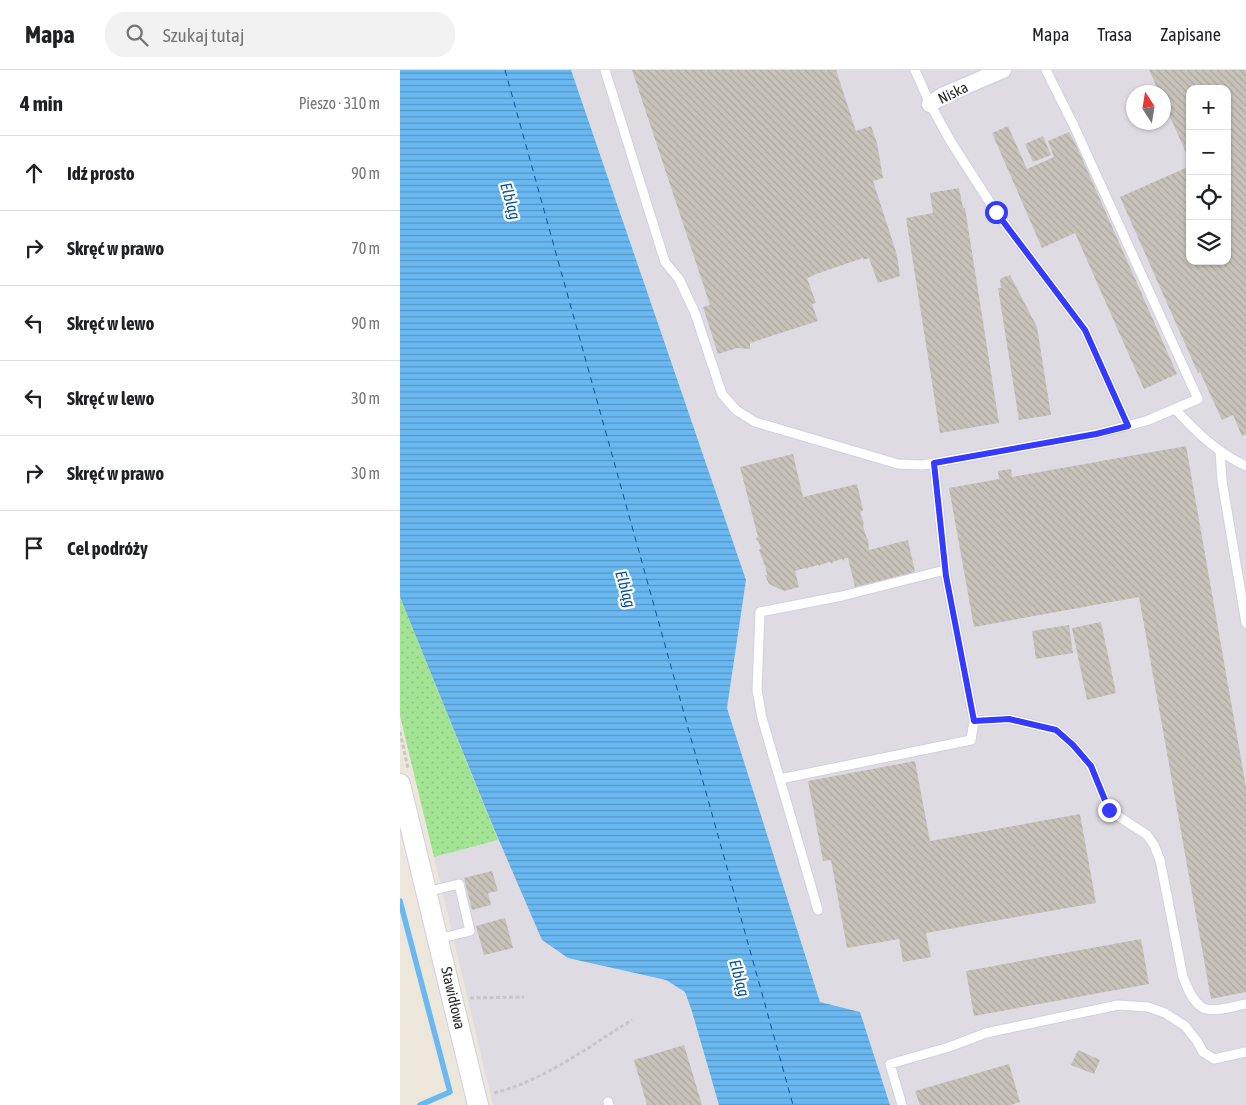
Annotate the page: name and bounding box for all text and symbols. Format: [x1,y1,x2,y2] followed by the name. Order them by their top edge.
[105,12,455,57] search box
[25,21,75,48] text: Mapa
[123,21,151,49] icon: search
[163,24,244,46] text: Szukaj tutaj
[1032,24,1069,45] text: Mapa
[1097,24,1132,45] text: Trasa
[1160,24,1221,45] text: Zapisane
[935,78,971,107] street label: Niska
[1126,85,1171,130] north arrow
[1186,85,1231,265] map controls
[1186,85,1231,130] button: +
[20,91,63,115] text: 4 min
[299,94,380,112] text: Pieszo · 310 m
[1186,130,1231,175] button: −
[20,159,48,187] icon: ahead
[67,162,135,184] text: Idź prosto
[351,164,380,182] text: 90 m
[1186,175,1231,220] button: locate
[496,180,525,222] water label: Elbląg
[985,201,1008,224] route start
[1186,220,1231,265] button: layers
[20,234,48,262] icon: right
[67,237,164,259] text: Skręć w prawo
[351,239,380,257] text: 70 m
[20,309,48,337] icon: left
[67,312,154,334] text: Skręć w lewo
[351,314,380,332] text: 90 m
[20,384,48,412] icon: left
[67,387,154,409] text: Skręć w lewo
[351,389,380,407] text: 30 m
[20,459,48,487] icon: right
[67,462,164,484] text: Skręć w prawo
[351,464,380,482] text: 30 m
[20,534,48,562] icon: arrive
[67,537,148,559] text: Cel podróży
[611,568,640,610] water label: Elbląg
[1098,799,1121,822] route end
[725,957,754,999] water label: Elbląg
[438,965,469,1031] street label: Stawidłowa

